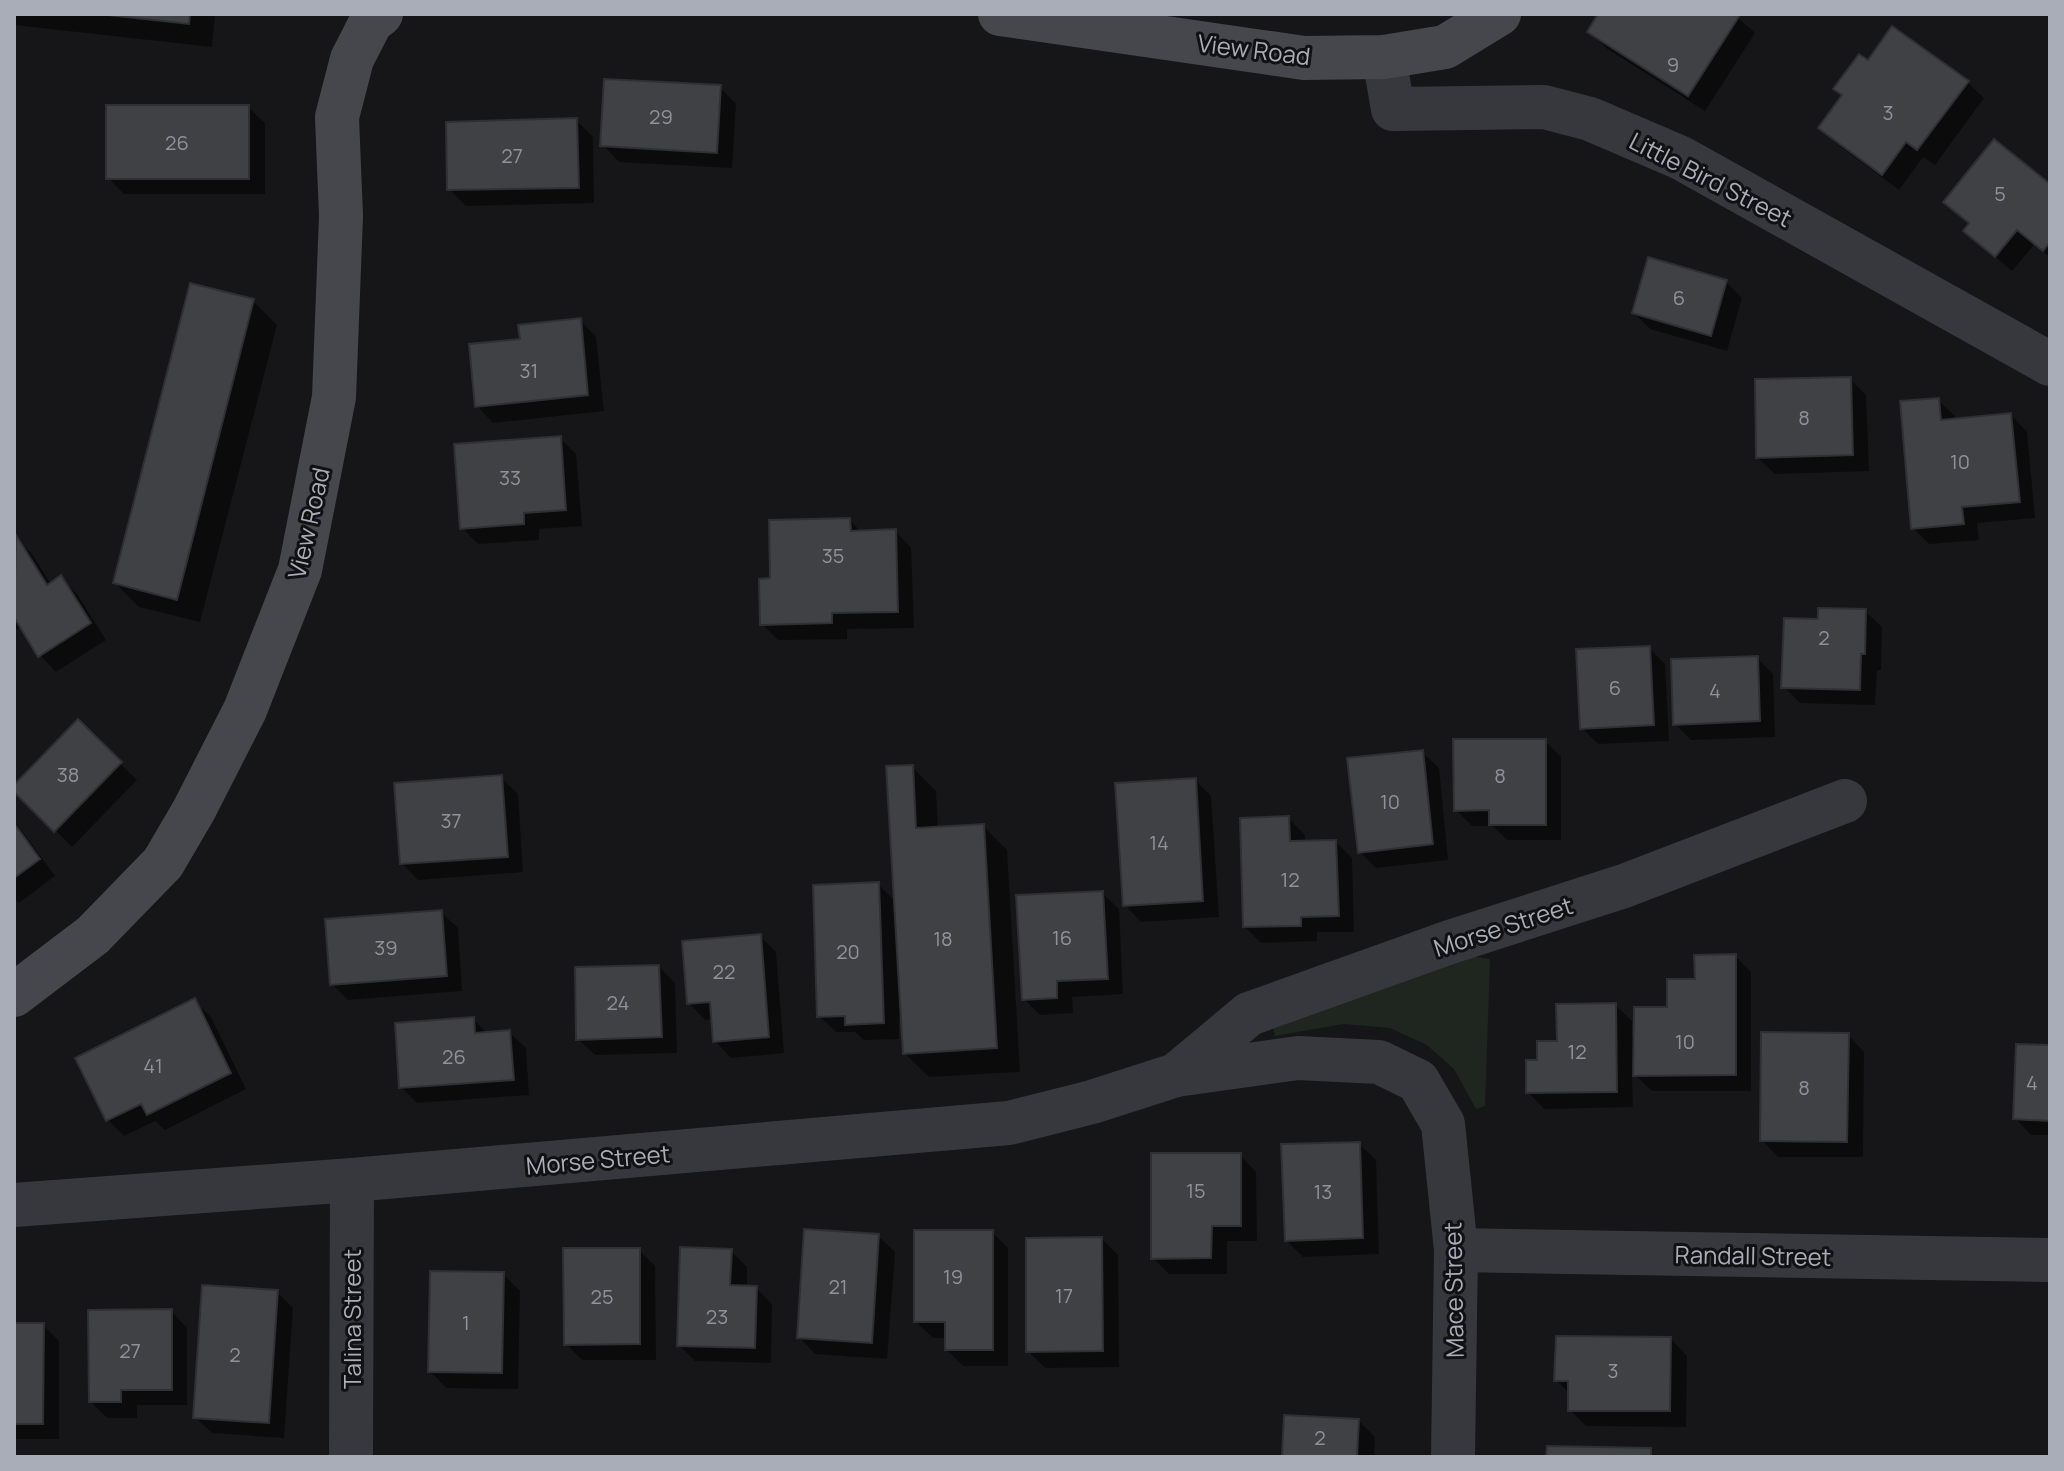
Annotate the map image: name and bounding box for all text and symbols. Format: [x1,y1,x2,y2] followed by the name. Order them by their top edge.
[1196,26,1312,72] street label: View Road
[1667,51,1679,78] house number: 9
[1882,99,1894,126] house number: 3
[649,103,673,130] house number: 29
[1624,124,1798,234] street label: Little Bird Street
[165,129,189,156] house number: 26
[501,142,523,169] house number: 27
[1994,180,2006,207] house number: 5
[1673,284,1685,311] house number: 6
[520,357,538,384] house number: 31
[1798,404,1810,431] house number: 8
[1950,448,1970,475] house number: 10
[279,464,337,582] street label: View Road
[499,464,521,491] house number: 33
[822,542,844,569] house number: 35
[1818,624,1830,651] house number: 2
[1609,674,1621,701] house number: 6
[1709,677,1721,704] house number: 4
[57,761,79,788] house number: 38
[1494,762,1506,789] house number: 8
[1380,788,1400,815] house number: 10
[440,807,462,834] house number: 37
[1149,829,1169,856] house number: 14
[1280,866,1300,893] house number: 12
[1429,888,1577,964] street label: Morse Street
[1052,924,1072,951] house number: 16
[933,925,953,952] house number: 18
[374,934,398,961] house number: 39
[836,938,860,965] house number: 20
[713,958,735,985] house number: 22
[607,989,629,1016] house number: 24
[1675,1028,1695,1055] house number: 10
[1567,1038,1587,1065] house number: 12
[442,1043,466,1070] house number: 26
[143,1052,163,1079] house number: 41
[2026,1069,2038,1096] house number: 4
[1798,1074,1810,1101] house number: 8
[525,1136,671,1182] street label: Morse Street
[1186,1177,1206,1204] house number: 15
[1314,1178,1332,1205] house number: 13
[1435,1222,1471,1358] street label: Mace Street
[1674,1237,1832,1273] street label: Randall Street
[335,1249,368,1389] street label: Talina Street
[943,1263,963,1290] house number: 19
[828,1273,848,1300] house number: 21
[1055,1282,1073,1309] house number: 17
[591,1283,613,1310] house number: 25
[706,1303,728,1330] house number: 23
[462,1309,470,1336] house number: 1
[119,1337,141,1364] house number: 27
[229,1341,241,1368] house number: 2
[1607,1357,1619,1384] house number: 3
[1314,1424,1326,1451] house number: 2

